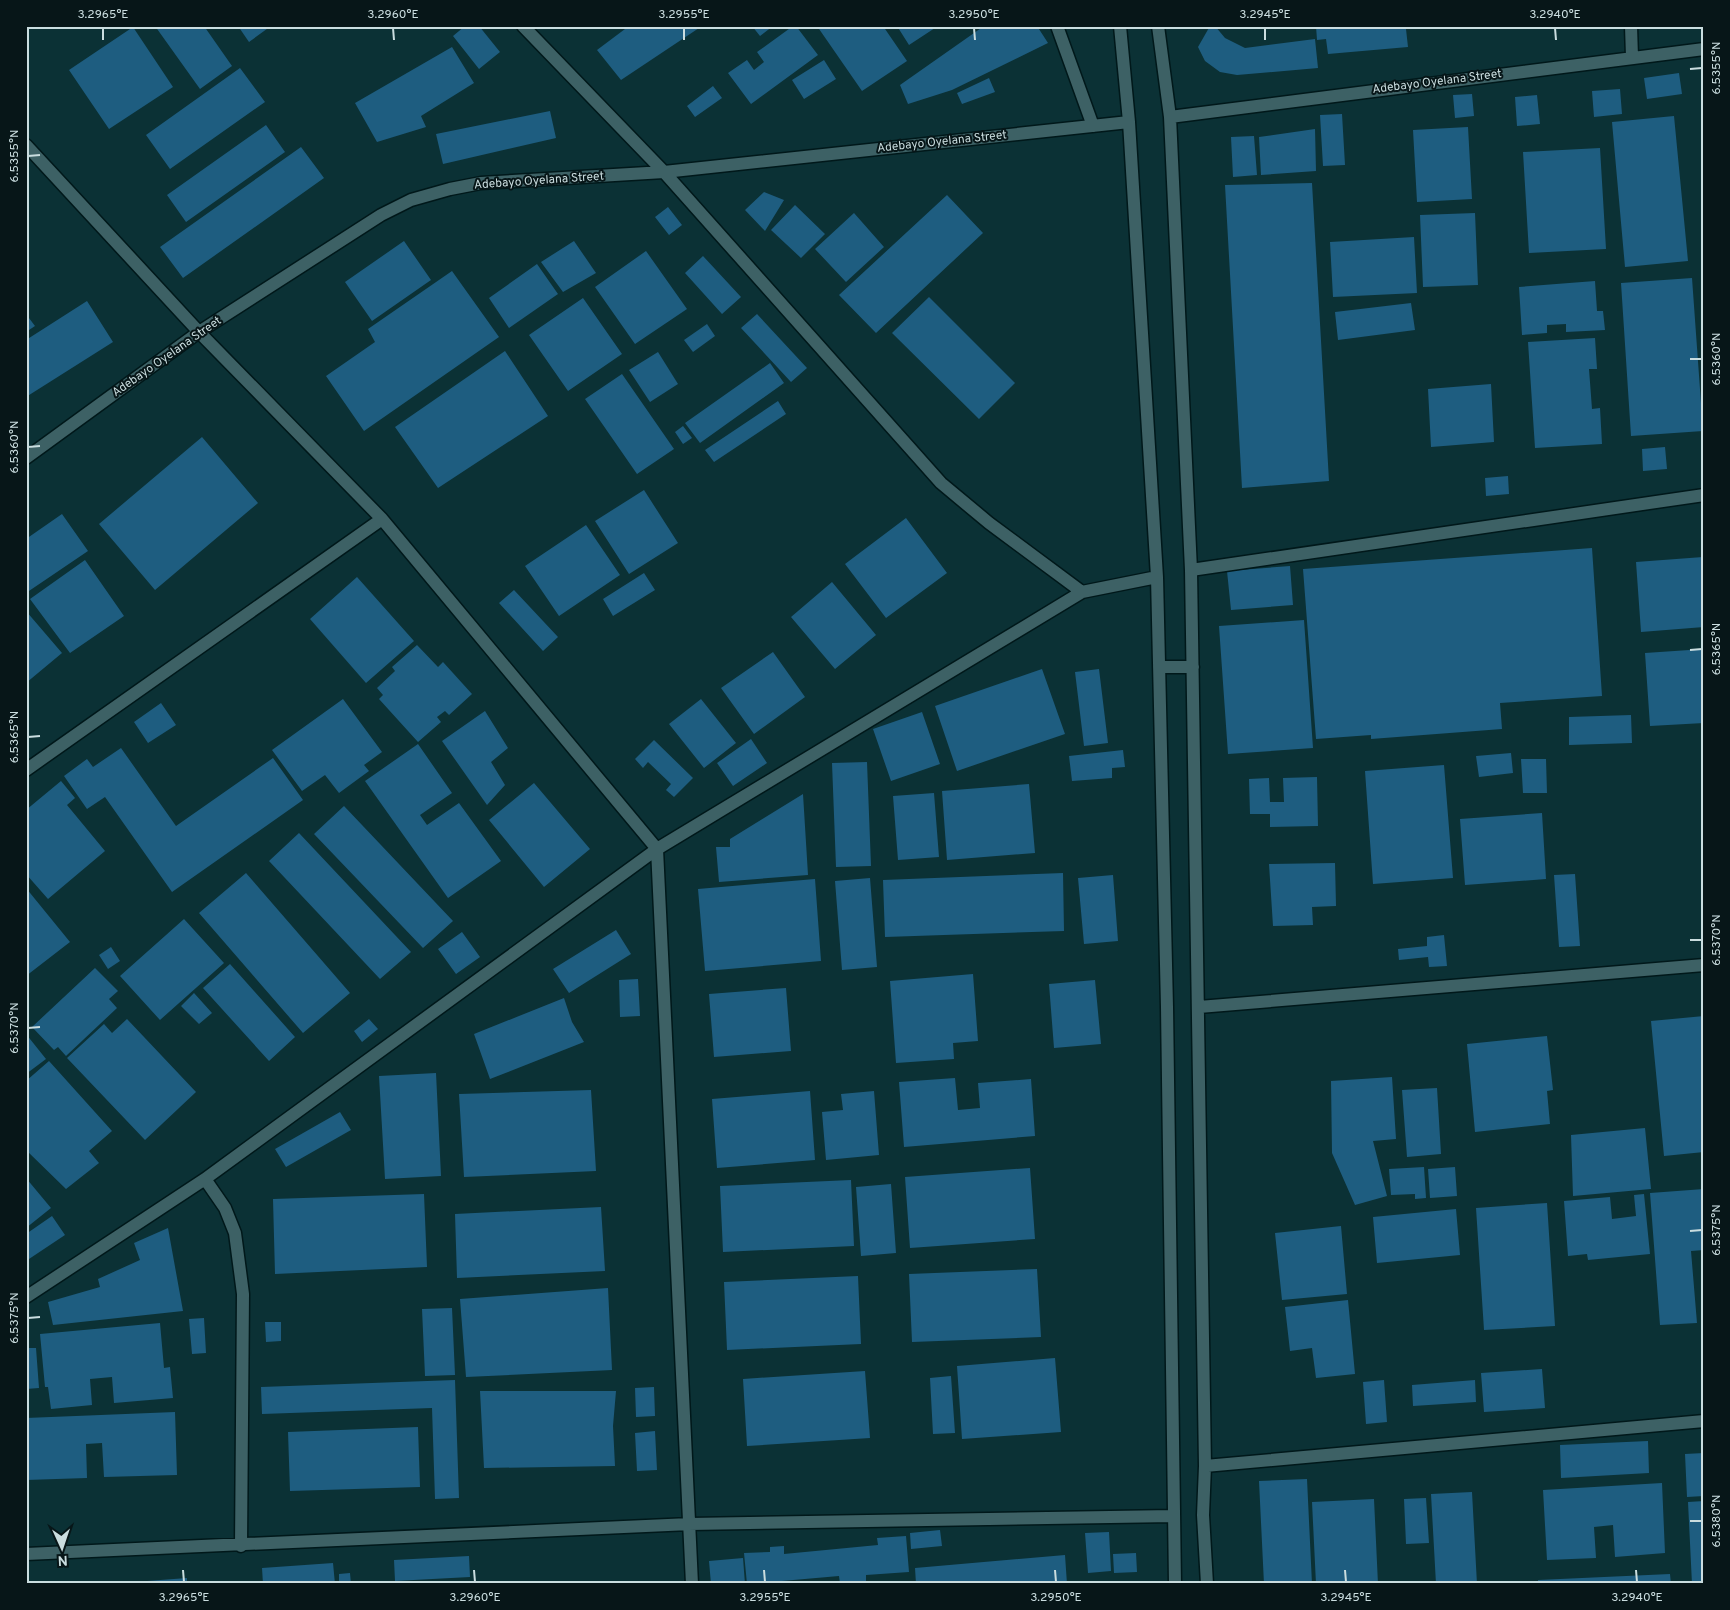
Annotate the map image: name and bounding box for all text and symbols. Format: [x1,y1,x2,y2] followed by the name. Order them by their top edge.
[77,7,129,23] text: 3.2965°E
[367,7,419,23] text: 3.2960°E
[658,7,710,23] text: 3.2955°E
[948,7,1000,23] text: 3.2950°E
[1239,7,1291,23] text: 3.2945°E
[1529,7,1581,23] text: 3.2940°E
[1709,42,1725,94] text: 6.5355°N
[1371,66,1503,98] street label: Adebayo Oyelana Street
[876,127,1008,157] street label: Adebayo Oyelana Street
[7,130,23,182] text: 6.5355°N
[473,168,605,194] street label: Adebayo Oyelana Street
[109,313,225,401] street label: Adebayo Oyelana Street
[1709,333,1725,385] text: 6.5360°N
[7,421,23,473] text: 6.5360°N
[1709,623,1725,675] text: 6.5365°N
[7,711,23,763] text: 6.5365°N
[1709,914,1725,966] text: 6.5370°N
[7,1002,23,1054] text: 6.5370°N
[1709,1204,1725,1256] text: 6.5375°N
[7,1292,23,1344] text: 6.5375°N
[1709,1495,1725,1547] text: 6.5380°N
[38,1522,88,1572] north arrow
[57,1551,68,1568] text: N
[158,1590,210,1606] text: 3.2965°E
[449,1590,501,1606] text: 3.2960°E
[739,1590,791,1606] text: 3.2955°E
[1030,1590,1082,1606] text: 3.2950°E
[1320,1590,1372,1606] text: 3.2945°E
[1611,1590,1663,1606] text: 3.2940°E

